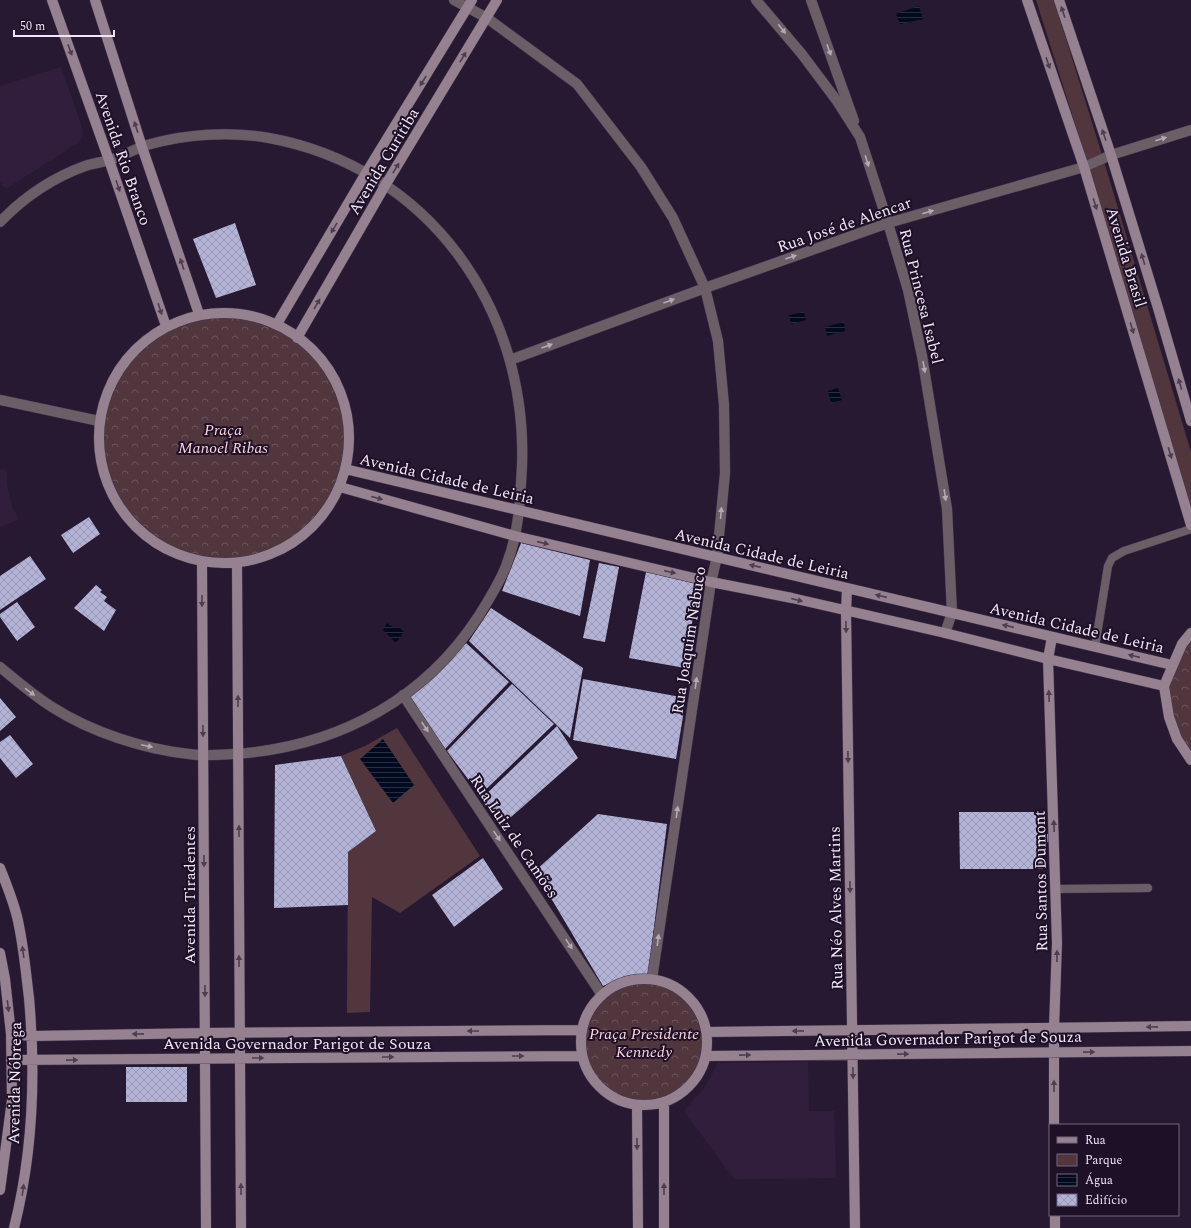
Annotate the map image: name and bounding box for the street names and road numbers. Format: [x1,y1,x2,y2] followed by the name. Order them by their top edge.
[89,88,157,229] street label: Avenida Rio Branco
[342,103,425,220] street label: Avenida Curitiba
[774,191,915,259] street label: Rua José de Alencar
[1099,204,1153,310] street label: Avenida Brasil
[893,226,949,366] street label: Rua Princesa Isabel
[357,447,537,511] street label: Avenida Cidade de Leiria
[672,522,852,586] street label: Avenida Cidade de Leiria
[665,565,713,716] street label: Rua Joaquim Nabuco
[987,596,1167,660] street label: Avenida Cidade de Leiria
[464,770,565,903] street label: Rua Luiz de Camões
[1028,810,1054,952] street label: Rua Santos Dumont
[178,826,202,964] street label: Avenida Tiradentes
[823,826,849,990] street label: Rua Néo Alves Martins
[2,1021,28,1145] street label: Avenida Nóbrega
[814,1025,1082,1053] street label: Avenida Governador Parigot de Souza
[163,1032,431,1056] street label: Avenida Governador Parigot de Souza

